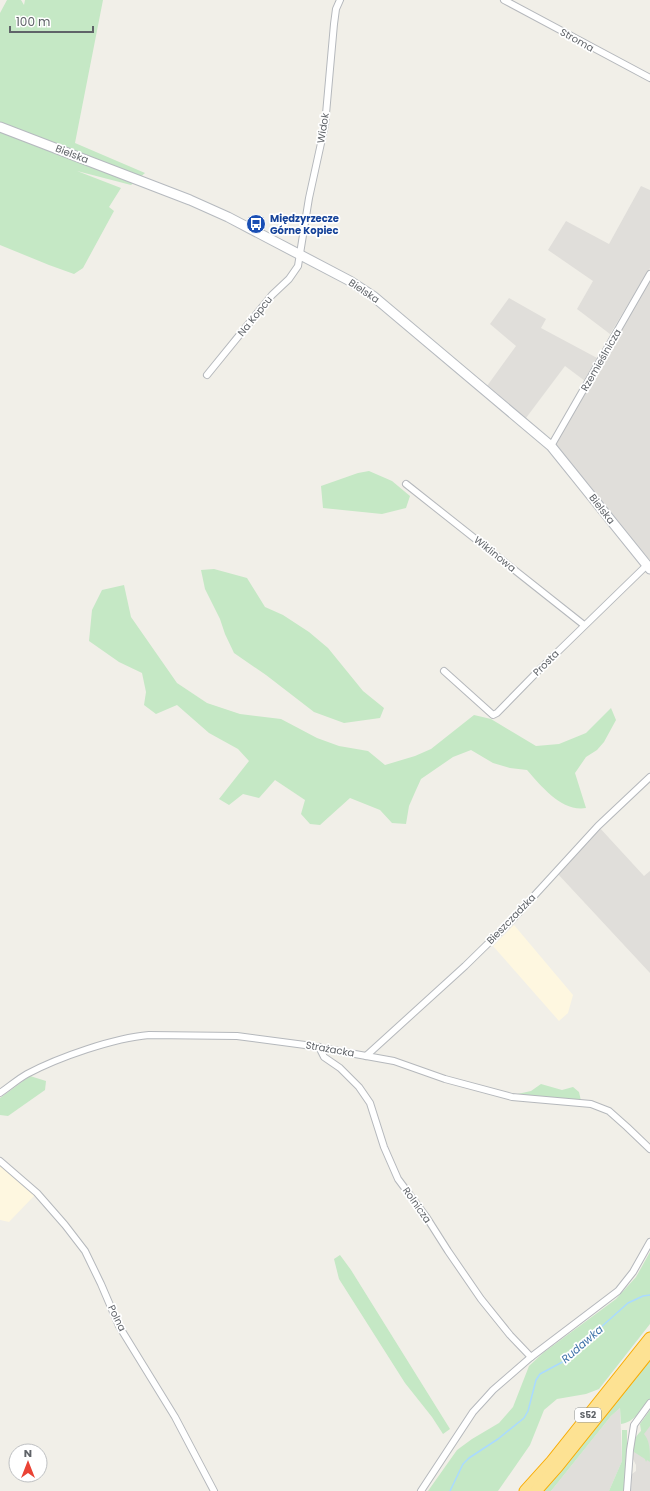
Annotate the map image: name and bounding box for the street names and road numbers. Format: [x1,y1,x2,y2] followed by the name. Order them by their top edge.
[557,25,597,55] street label: Stroma
[313,111,333,144] street label: Widok
[53,141,91,167] street label: Bielska
[346,275,382,307] street label: Bielska
[234,293,276,339] street label: Na Kopcu
[577,326,625,394] street label: Rzemieślnicza
[586,491,618,527] street label: Bielska
[471,532,519,576] street label: Wiklinowa
[530,647,562,679] street label: Prosta
[483,890,539,948] street label: Bieszczadzka
[304,1037,356,1061] street label: Strażacka
[399,1184,435,1226] street label: Rolnicza
[104,1302,130,1334] street label: Polna
[575,1408,601,1422] road number: S52

